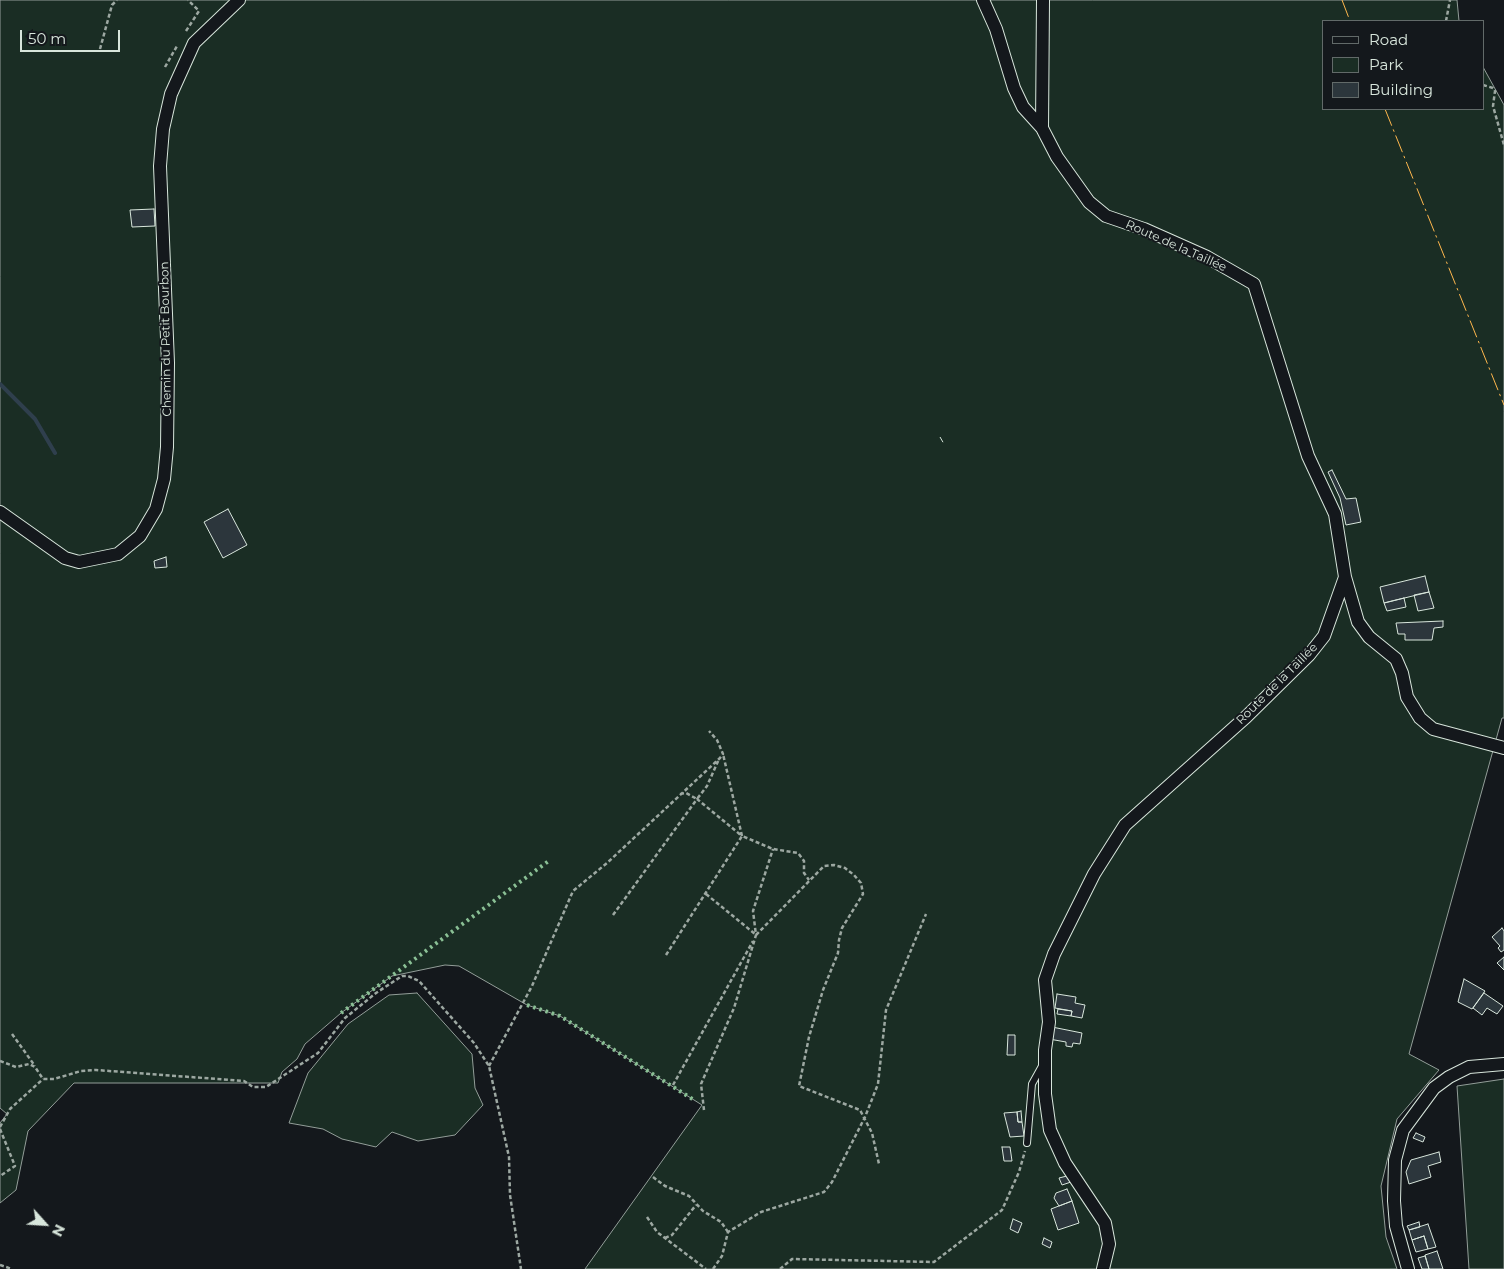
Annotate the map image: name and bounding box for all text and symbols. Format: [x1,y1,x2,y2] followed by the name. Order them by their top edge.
[22,20,122,52] scale bar
[1322,20,1484,110] legend
[28,29,66,48] text: 50 m
[1369,30,1408,49] text: Road
[1369,55,1403,74] text: Park
[1369,80,1433,99] text: Building
[1123,217,1229,275] street label: Route de la Taillée
[157,261,175,417] street label: Chemin du Petit Bourbon
[1233,640,1321,728] street label: Route de la Taillée
[20,1199,70,1249] north arrow
[48,1222,69,1240] text: N

